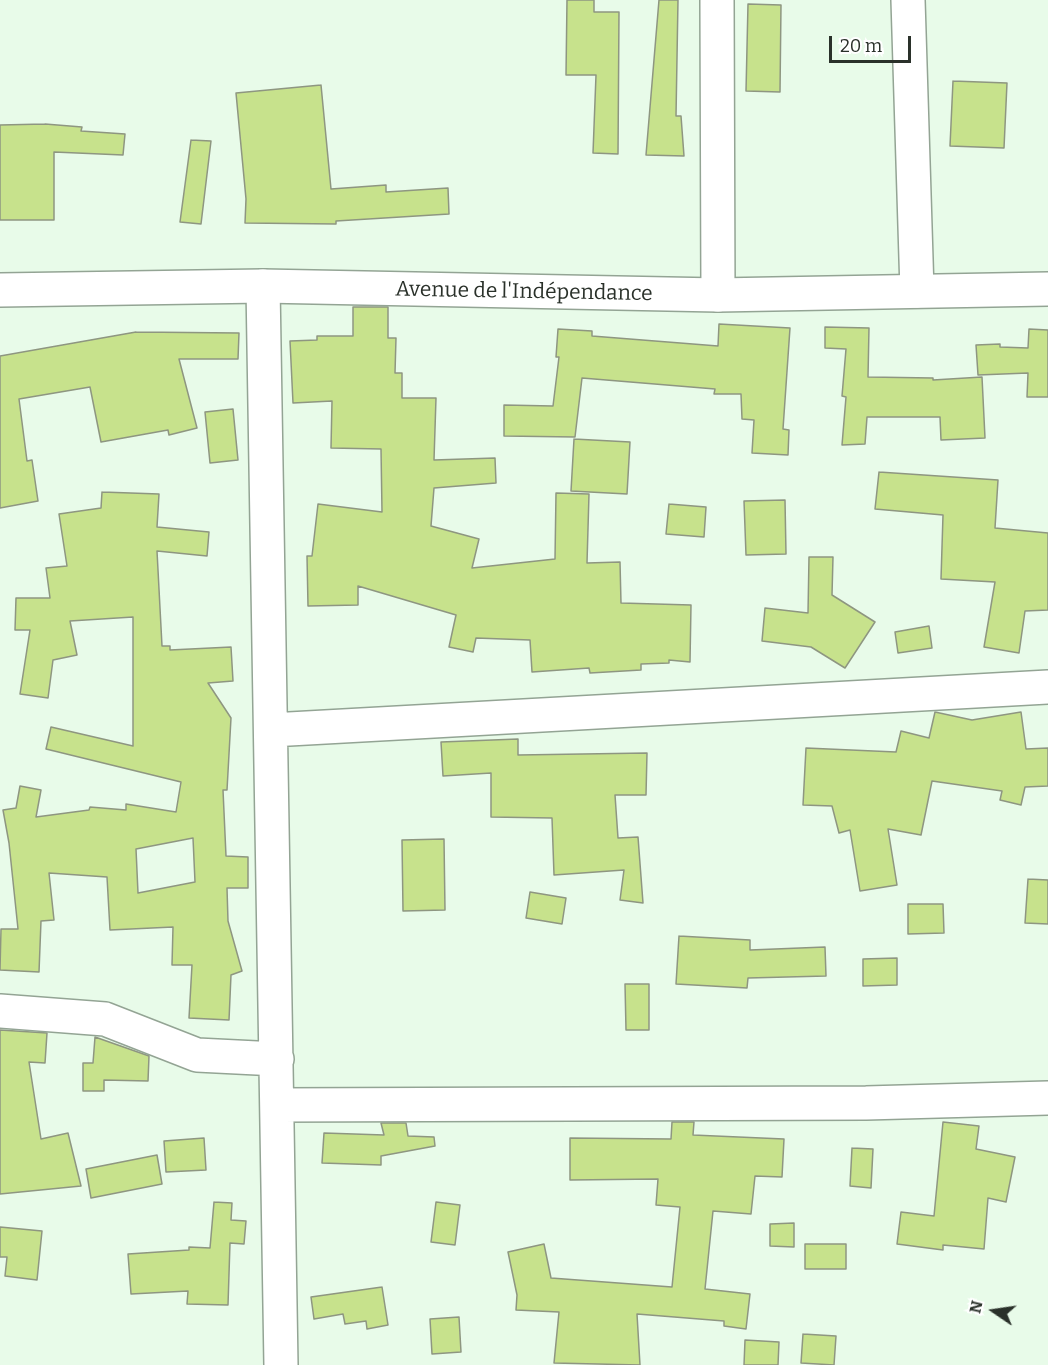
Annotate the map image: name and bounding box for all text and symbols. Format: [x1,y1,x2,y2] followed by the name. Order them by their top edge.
[832,24,914,62] scale bar
[840,35,882,57] text: 20 m
[395,277,653,307] street label: Avenue de l'Indépendance
[964,1281,1024,1341] north arrow
[965,1299,987,1315] text: N

